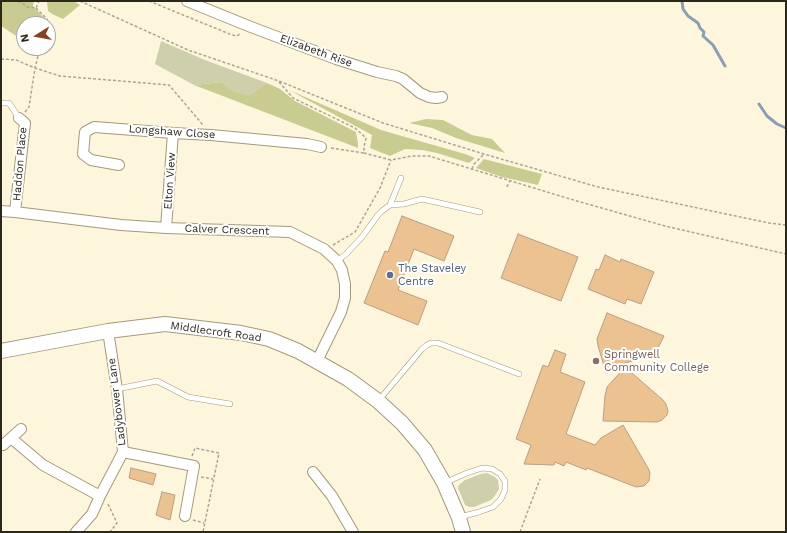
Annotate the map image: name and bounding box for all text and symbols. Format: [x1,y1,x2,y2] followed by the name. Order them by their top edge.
[16,16,56,56] north arrow
[278,32,354,70] street label: Elizabeth Rise
[18,33,32,43] text: N
[128,122,216,142] street label: Longshaw Close
[10,127,30,201] street label: Haddon Place
[161,152,179,210] street label: Elton View
[184,222,270,238] street label: Calver Crescent
[398,262,466,288] place label: The Staveley Centre
[385,270,395,280] marker: The Staveley Centre
[170,319,262,345] street label: Middlecroft Road
[604,348,709,374] place label: Springwell Community College
[591,356,601,366] marker: Springwell Community College
[105,357,129,447] street label: Ladybower Lane

